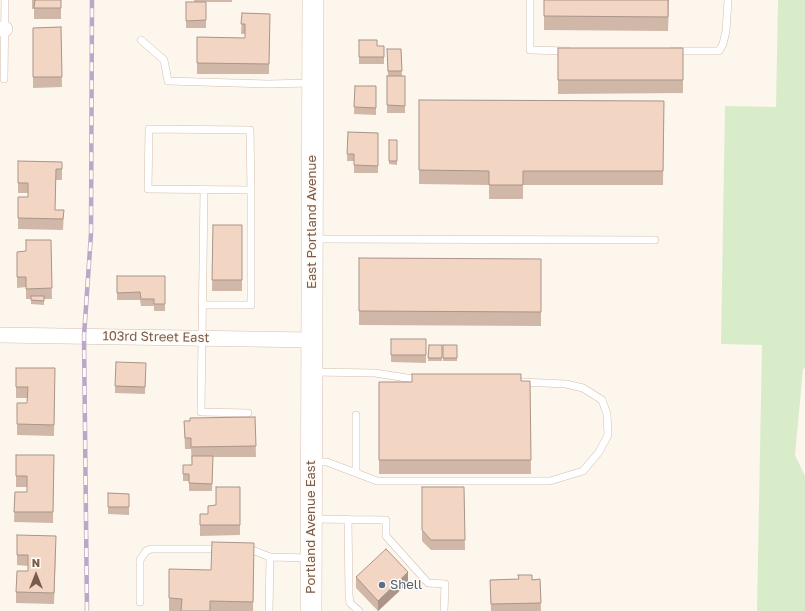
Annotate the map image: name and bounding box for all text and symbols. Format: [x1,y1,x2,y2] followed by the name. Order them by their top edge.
[304,155,320,289] street label: East Portland Avenue
[102,328,210,346] street label: 103rd Street East
[303,460,319,594] street label: Portland Avenue East
[16,555,56,595] north arrow
[32,556,40,569] text: N
[390,577,422,593] place label: Shell
[377,580,387,590] marker: Shell

